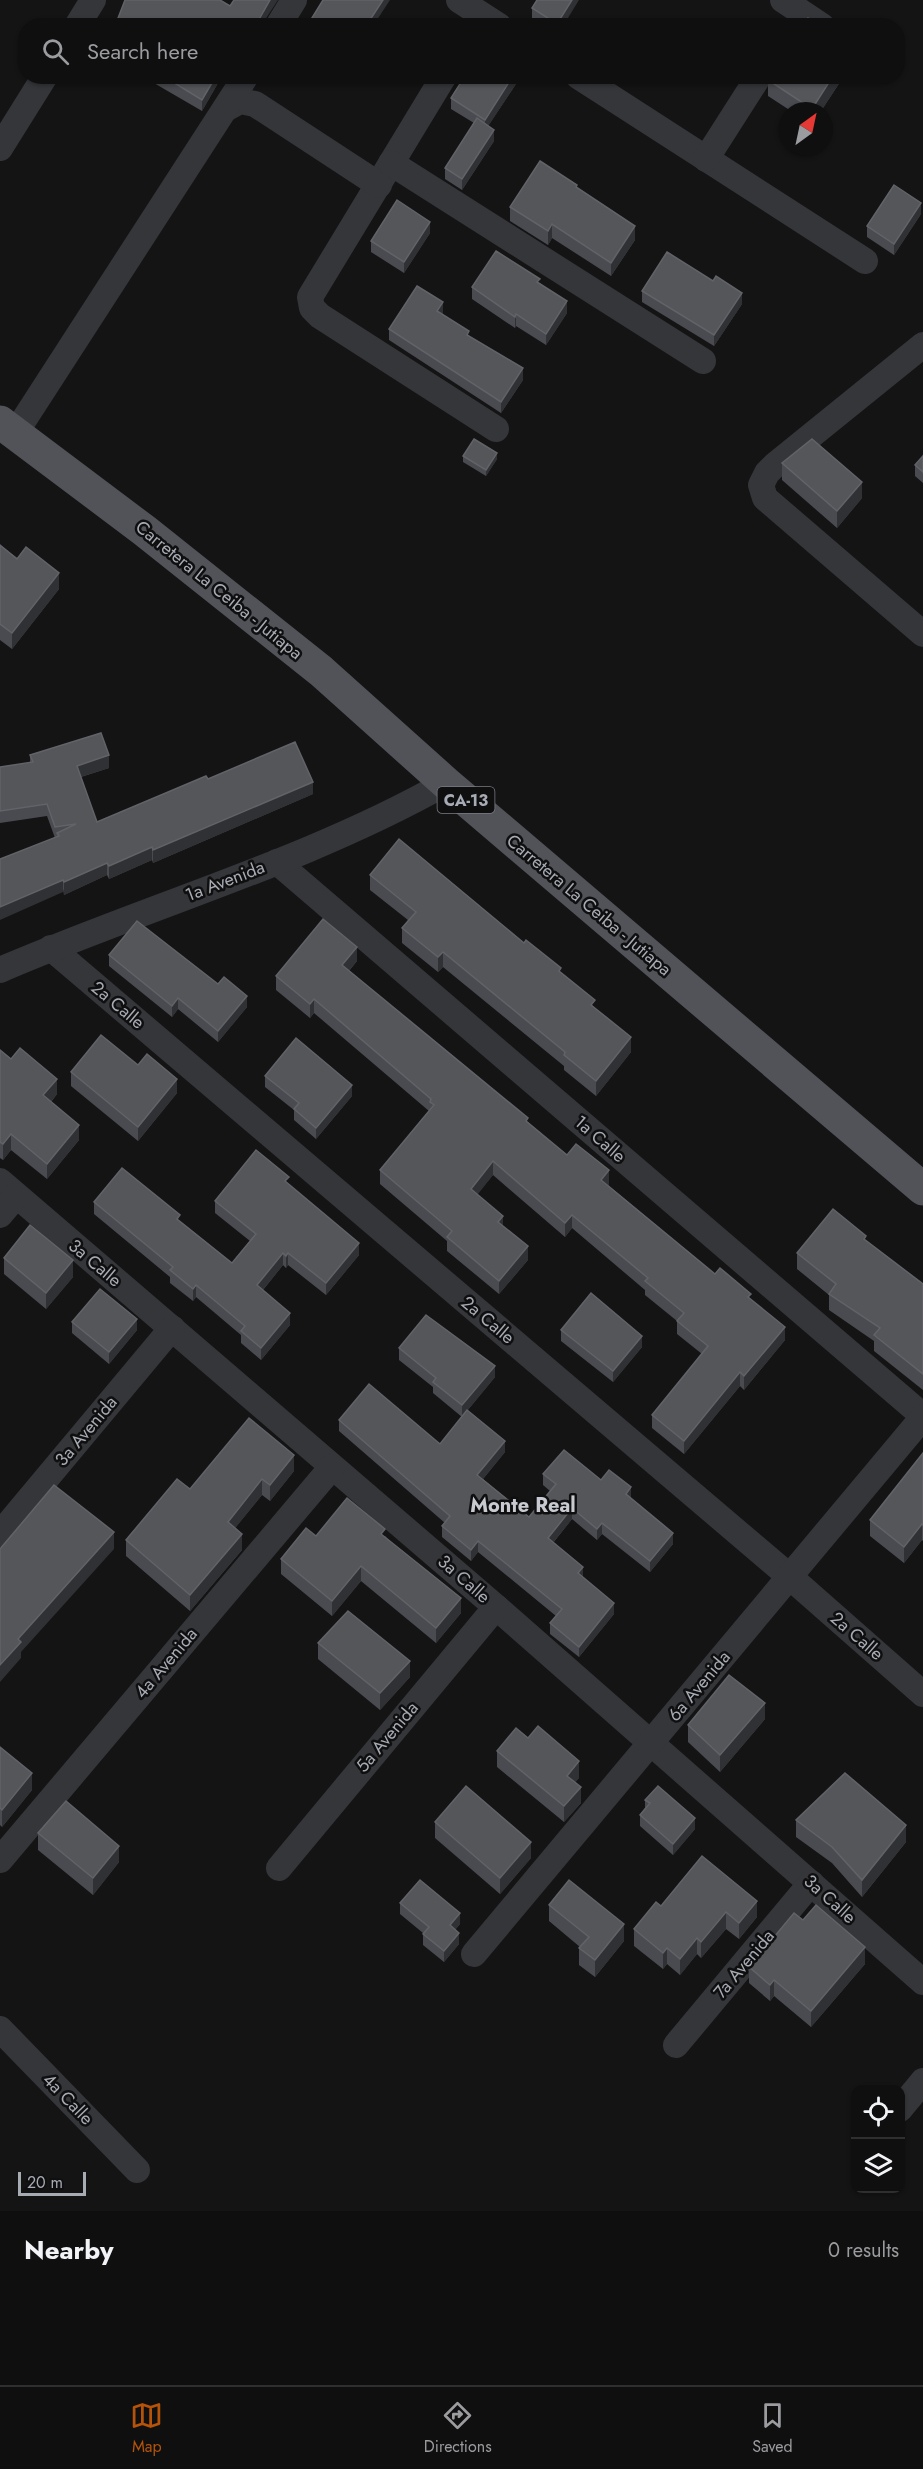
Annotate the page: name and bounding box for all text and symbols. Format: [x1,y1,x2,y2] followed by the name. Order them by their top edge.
[18,18,905,84] search box
[39,35,72,68] icon: search
[87,35,198,67] text: Search here
[779,102,833,156] north arrow
[130,514,308,666] street label: Carretera La Ceiba - Jutiapa
[438,787,494,813] road number: CA-13
[501,828,677,982] street label: Carretera La Ceiba - Jutiapa
[182,854,268,908] street label: 1a Avenida
[86,975,150,1035] street label: 2a Calle
[569,1109,631,1169] street label: 1a Calle
[63,1233,127,1293] street label: 3a Calle
[456,1290,520,1350] street label: 2a Calle
[49,1390,123,1472] street label: 3a Avenida
[470,1491,576,1520] district label: Monte Real
[432,1549,496,1609] street label: 3a Calle
[825,1606,889,1666] street label: 2a Calle
[129,1622,203,1704] street label: 4a Avenida
[662,1645,736,1727] street label: 6a Avenida
[350,1696,424,1778] street label: 5a Avenida
[798,1868,862,1930] street label: 3a Calle
[707,1924,781,2004] street label: 7a Avenida
[37,2067,99,2131] street label: 4a Calle
[851,2085,905,2193] map controls
[851,2085,905,2139] button: locate
[851,2139,905,2193] button: layers
[18,2169,86,2196] scale bar
[27,2171,63,2194] text: 20 m
[24,2231,113,2269] text: Nearby
[828,2236,899,2265] text: 0 results
[130,2399,163,2458] tab: Map
[424,2399,492,2458] tab: Directions
[752,2399,793,2458] tab: Saved

